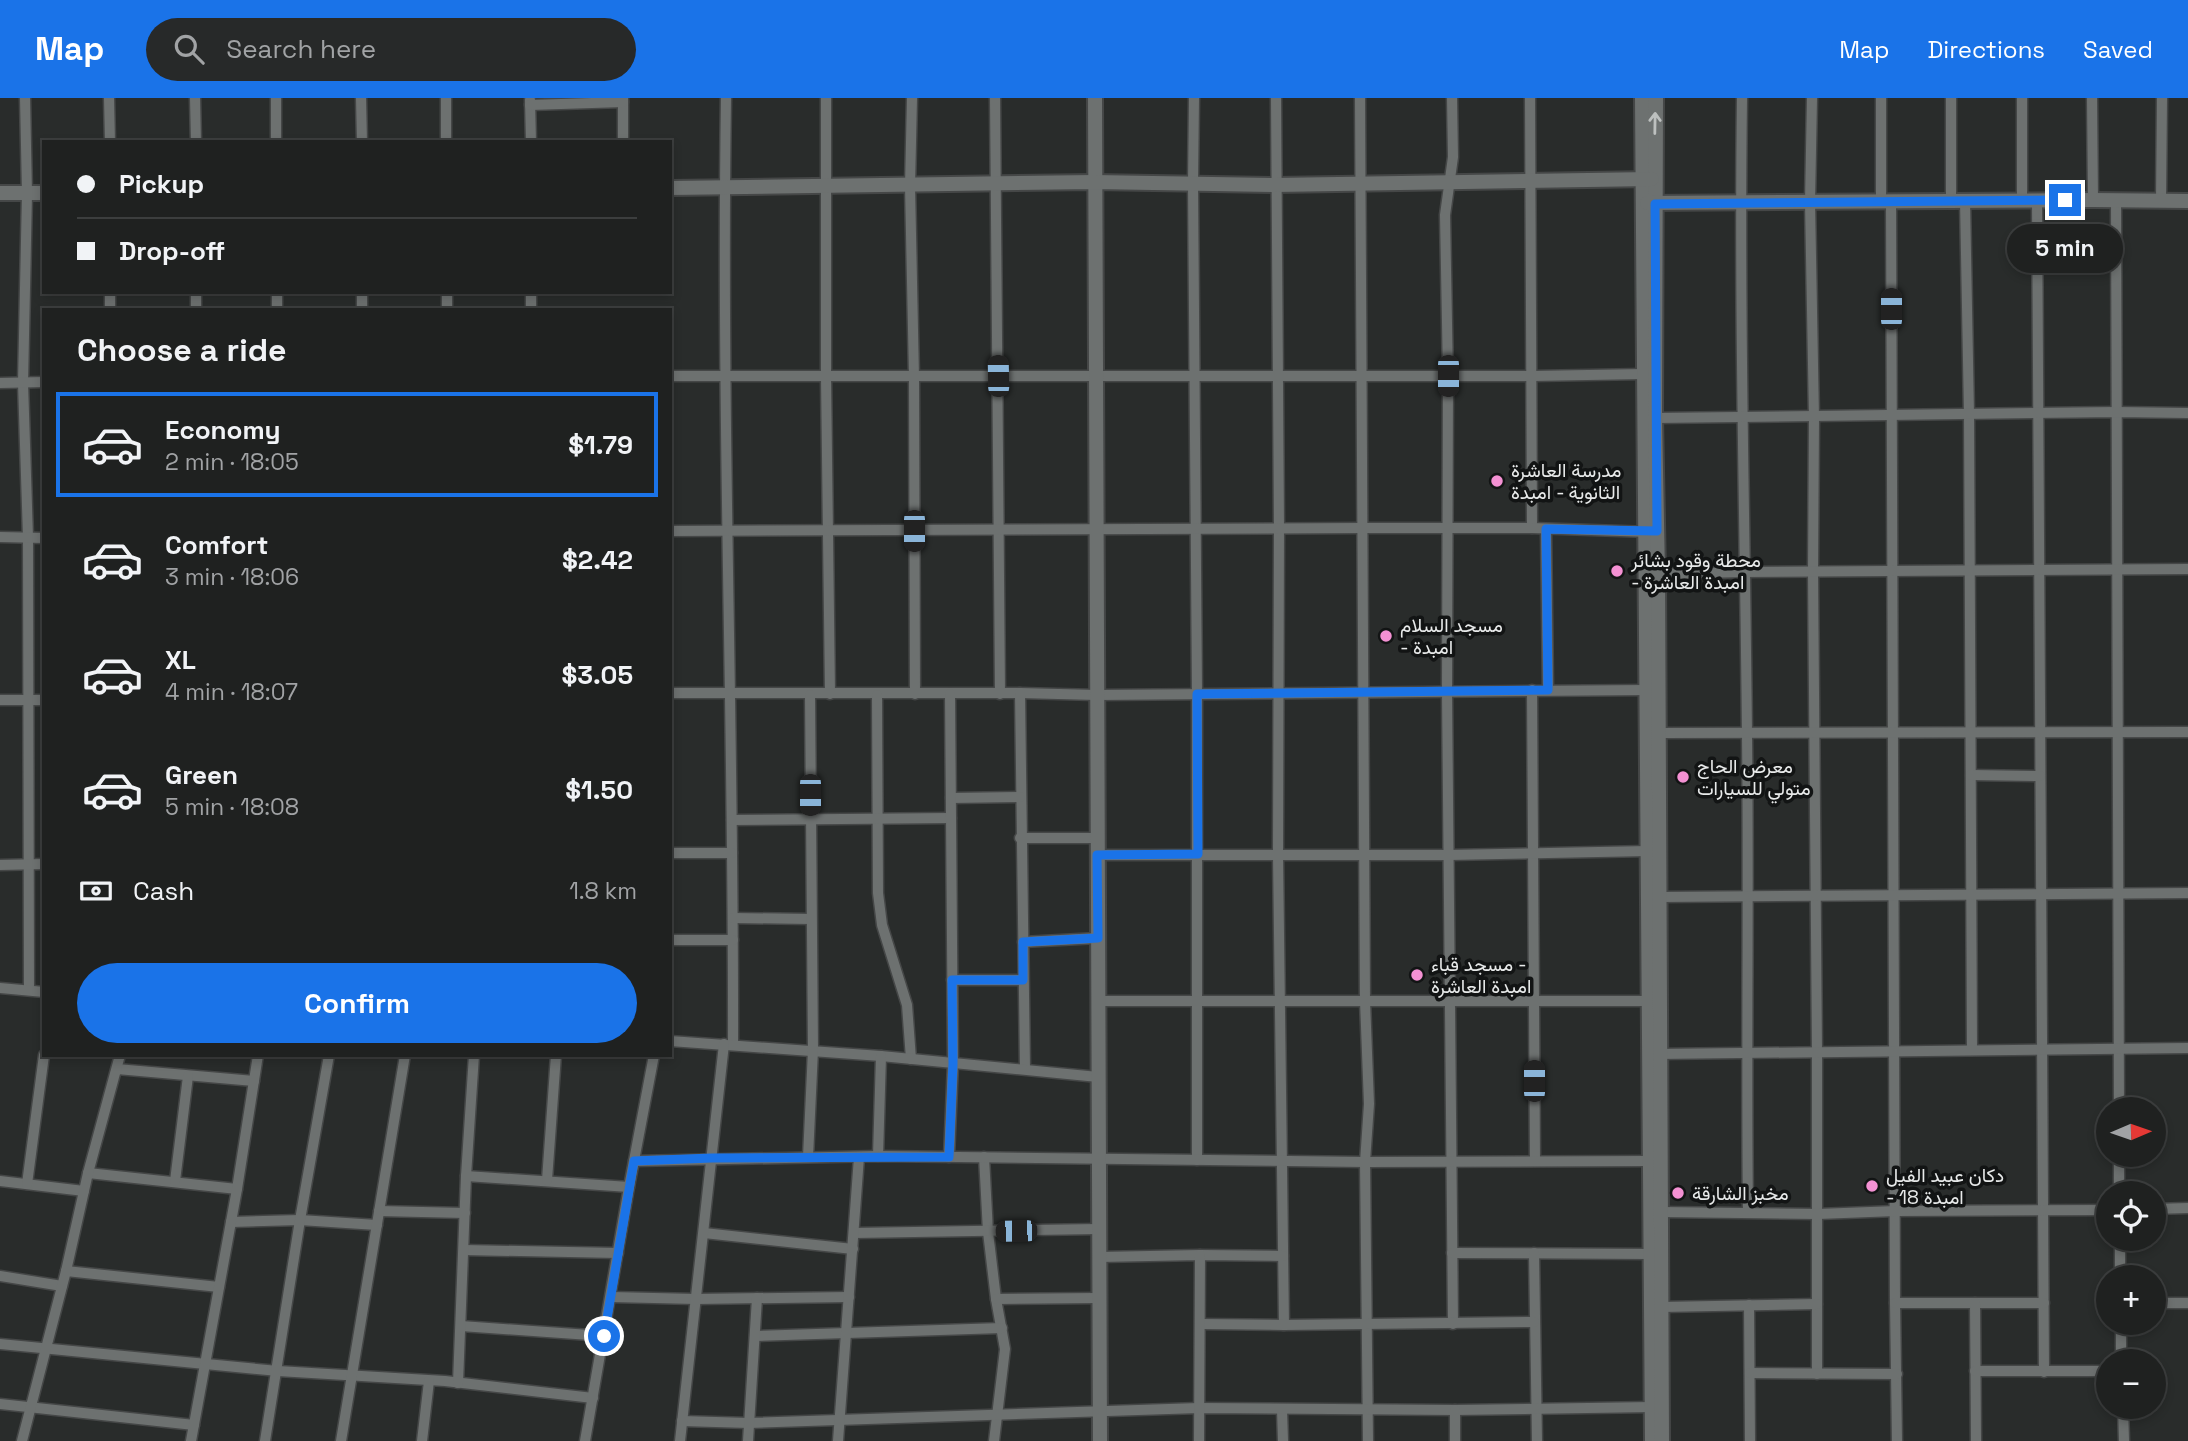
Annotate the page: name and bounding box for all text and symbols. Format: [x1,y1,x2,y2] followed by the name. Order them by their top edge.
[146,18,636,81] search box
[35,28,104,70] text: Map
[170,30,208,68] icon: search
[226,32,376,66] text: Search here
[1839,34,1889,65] text: Map
[1927,34,2045,65] text: Directions
[2083,34,2153,65] text: Saved
[1648,112,1662,135] one-way arrow
[119,167,204,201] text: Pickup
[2049,184,2081,216] route end
[2007,224,2123,274] callout: 5 min
[2035,233,2095,263] text: 5 min
[119,234,225,268] text: Drop-off
[1881,288,1902,330] car
[77,330,287,370] text: Choose a ride
[988,355,1009,397] car
[1438,355,1459,397] car
[81,413,144,476] icon: car
[165,413,281,447] text: Economy
[568,428,633,462] text: $1.79
[165,447,299,477] text: 2 min · 18:05
[1511,458,1621,505] place label: مدرسة العاشرة الثانوية - امبدة
[1489,473,1505,489] marker: مدرسة العاشرة الثانوية - امبدة
[904,510,925,552] car
[81,528,144,591] icon: car
[165,528,268,562] text: Comfort
[562,543,633,577] text: $2.42
[1630,548,1761,595] place label: محطة وقود بشائر - امبدة العاشرة
[165,562,299,592] text: 3 min · 18:06
[1609,563,1625,579] marker: محطة وقود بشائر - امبدة العاشرة
[1400,613,1503,660] place label: مسجد السلام - امبدة
[1378,628,1394,644] marker: مسجد السلام - امبدة
[81,643,144,706] icon: car
[165,643,196,677] text: XL
[562,658,633,692] text: $3.05
[165,677,298,707] text: 4 min · 18:07
[1697,754,1811,804] place label: معرض الحاج متولي للسيارات
[81,758,144,821] icon: car
[165,758,238,792] text: Green
[1675,769,1691,785] marker: معرض الحاج متولي للسيارات
[565,773,633,807] text: $1.50
[800,774,821,816] car
[165,792,299,822] text: 5 min · 18:08
[77,872,115,910] icon: cash
[133,874,194,908] text: Cash
[569,876,637,906] text: 1.8 km
[1431,952,1531,999] place label: مسجد قباء - امبدة العاشرة
[77,963,637,1043] button: Confirm
[1409,967,1425,983] marker: مسجد قباء - امبدة العاشرة
[1524,1060,1545,1102] car
[2096,1097,2166,1167] north arrow
[2096,1097,2166,1419] map controls
[1886,1163,2004,1210] place label: دكان عبيد الفيل - امبدة 18
[1864,1178,1880,1194] marker: دكان عبيد الفيل - امبدة 18
[1692,1181,1789,1206] place label: مخبز الشارقة
[2096,1181,2166,1251] button: locate
[1670,1185,1686,1201] marker: مخبز الشارقة
[995,1220,1038,1242] car
[2096,1265,2166,1335] button: +
[588,1320,620,1352] route start
[2096,1349,2166,1419] button: −

